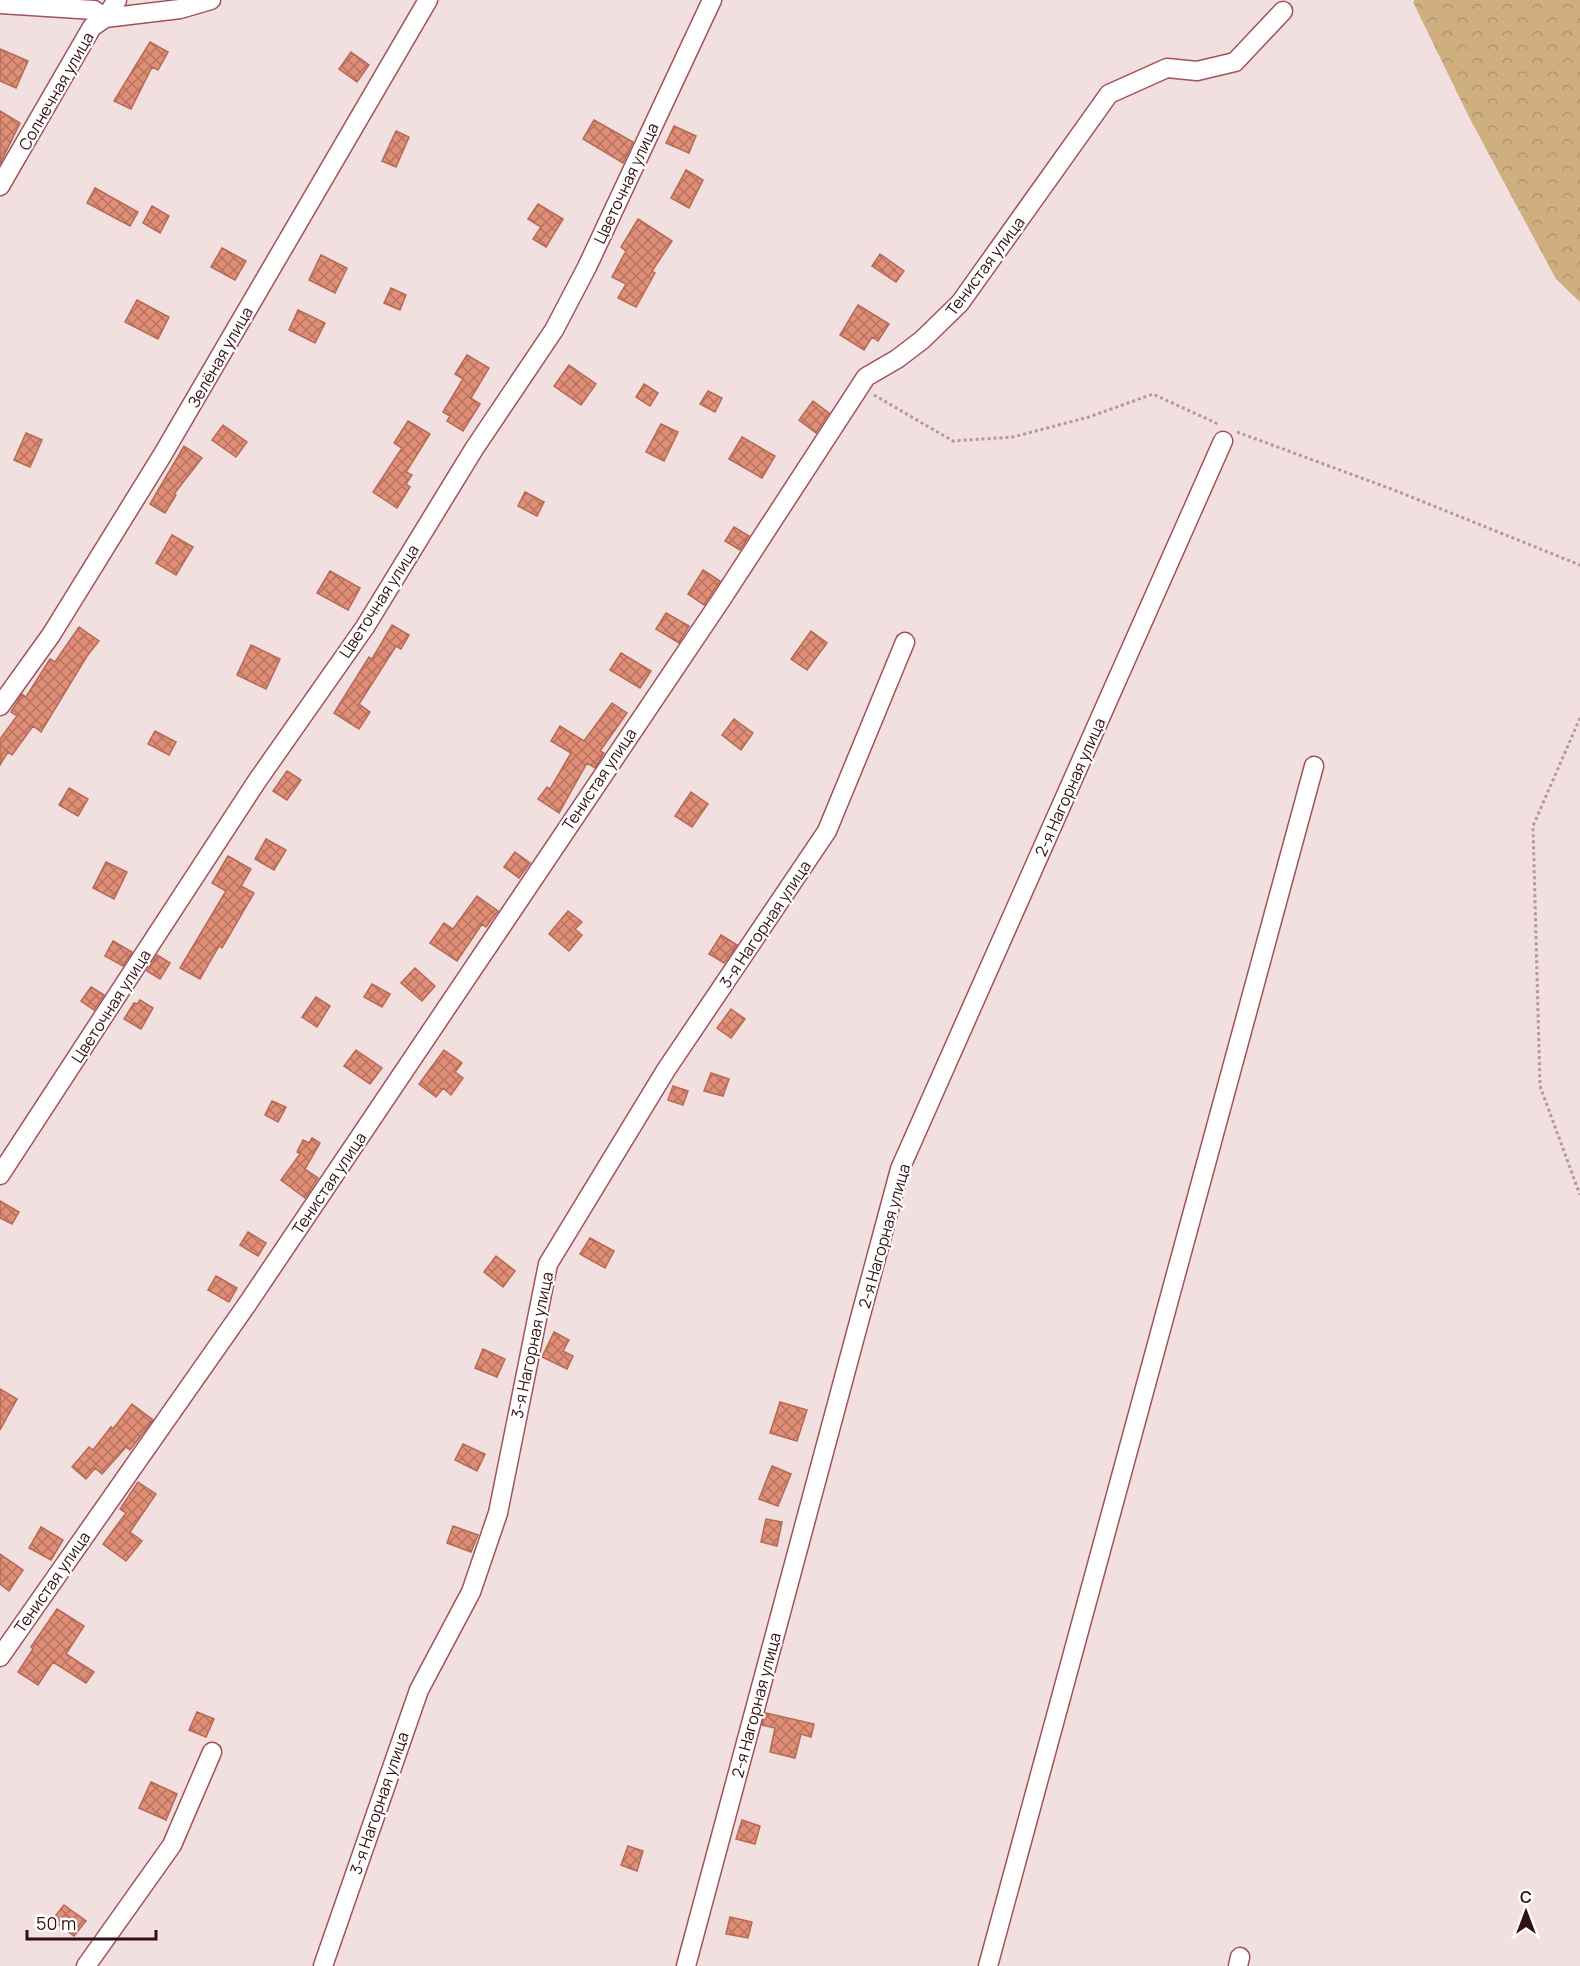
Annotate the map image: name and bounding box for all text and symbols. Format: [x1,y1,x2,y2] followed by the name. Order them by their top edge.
[13,28,99,154] street label: Солнечная улица
[588,119,664,247] street label: Цветочная улица
[940,212,1030,320] street label: Тенистая улица
[182,303,258,411] street label: Зелёная улица
[334,540,424,662] street label: Цветочная улица
[1030,714,1110,860] street label: 2-я Нагорная улица
[557,724,641,834] street label: Тенистая улица
[714,856,816,992] street label: 3-я Нагорная улица
[66,945,156,1067] street label: Цветочная улица
[287,1128,371,1238] street label: Тенистая улица
[853,1161,915,1311] street label: 2-я Нагорная улица
[506,1270,558,1420] street label: 3-я Нагорная улица
[9,1527,95,1637] street label: Тенистая улица
[726,1630,786,1780] street label: 2-я Нагорная улица
[344,1729,414,1877] street label: 3-я Нагорная улица
[1496,1882,1556,1942] north arrow
[1520,1886,1532,1908] text: С
[27,1903,156,1941] scale bar
[36,1911,76,1935] text: 50 m

